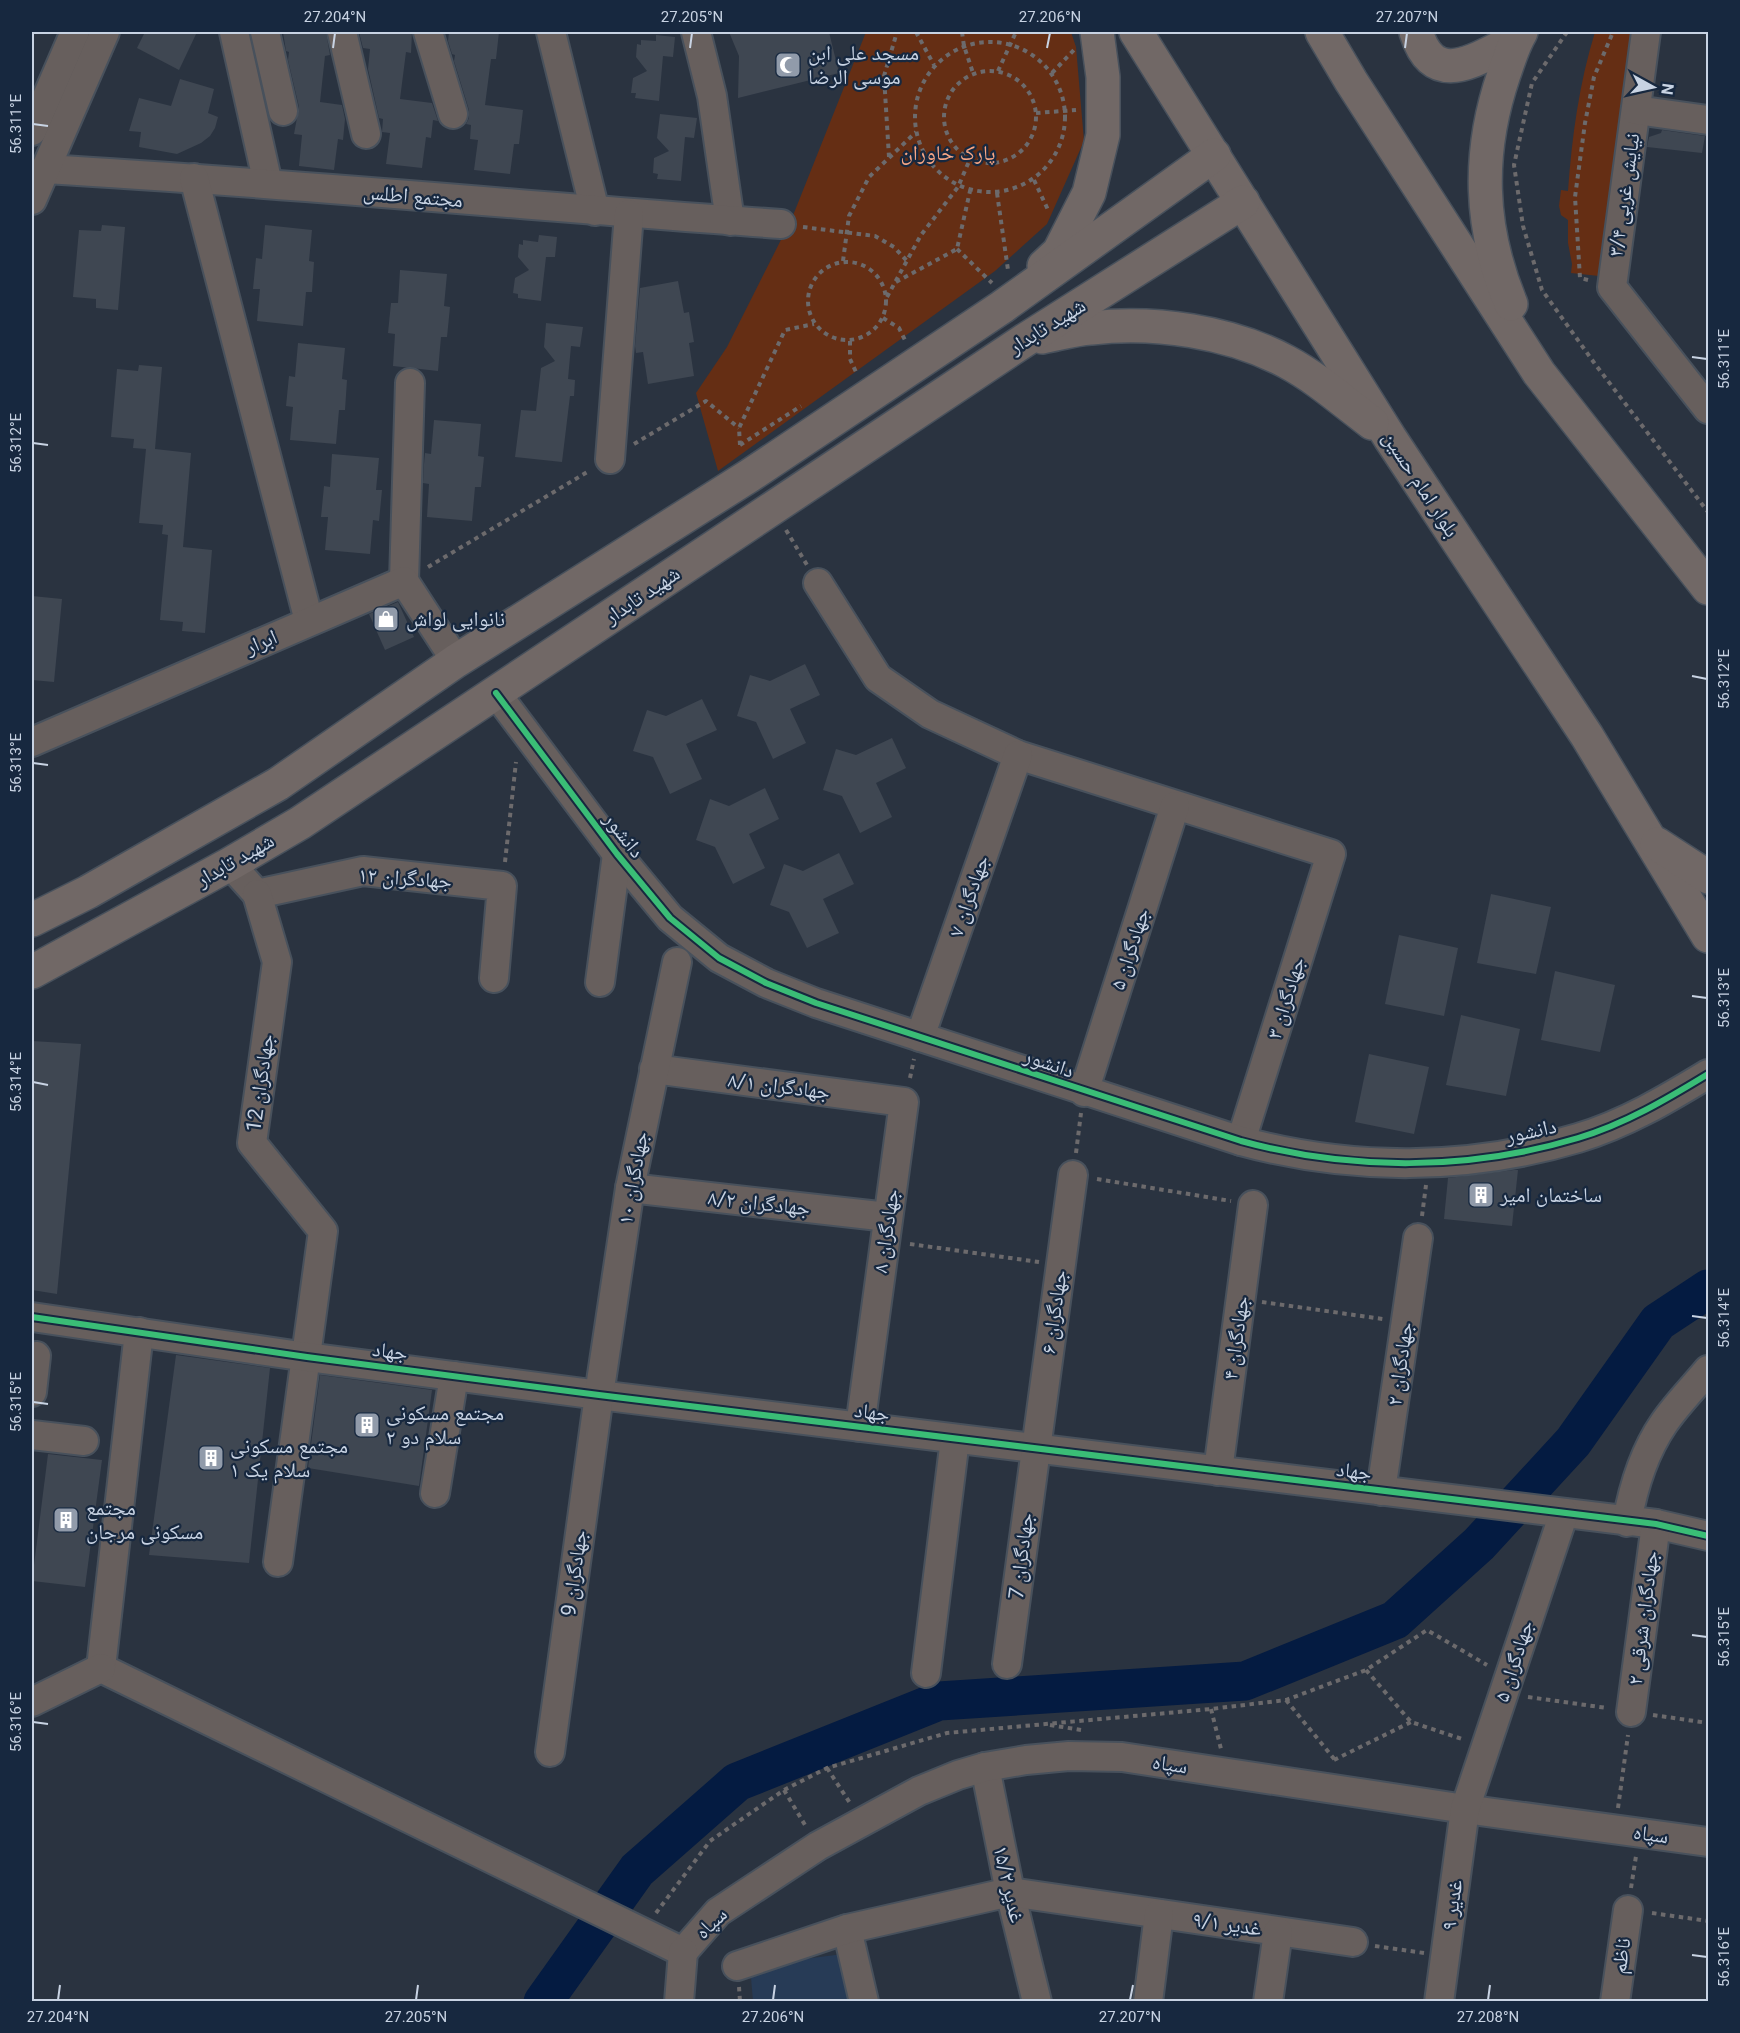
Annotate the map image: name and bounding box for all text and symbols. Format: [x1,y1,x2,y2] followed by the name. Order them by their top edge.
[304,8,366,26] text: 27.204°N
[661,8,723,26] text: 27.205°N
[1019,8,1081,26] text: 27.206°N
[1376,8,1438,26] text: 27.207°N
[808,41,919,90] place label: مسجد علی ابن موسی الرضا
[773,50,803,80] mosque icon: مسجد علی ابن موسی الرضا
[1623,57,1683,117] north arrow
[1657,82,1678,96] text: N
[7,93,25,154] text: 56.311°E
[1603,132,1646,258] street label: نیایش غربی ۳/۴
[901,141,995,165] park label: پارک خاوران
[362,180,464,213] street label: مجتمع اطلس
[1003,293,1090,359] street label: شهید تابدار
[1715,328,1733,389] text: 56.311°E
[7,412,25,473] text: 56.312°E
[1376,426,1464,543] street label: بلوار امام حسین
[599,561,684,630] street label: شهید تابدار
[371,604,401,634] shop icon: نانوایی لواش
[406,607,505,632] place label: نانوایی لواش
[240,625,281,660] street label: ابرار
[1715,648,1733,709] text: 56.312°E
[7,732,25,793] text: 56.313°E
[598,807,649,863] street label: دانشور
[191,828,278,892] street label: شهید تابدار
[944,852,994,940] street label: جهادگران ۷
[357,863,453,893] street label: جهادگران ۱۲
[1106,905,1154,993] street label: جهادگران ۵
[1262,954,1310,1042] street label: جهادگران ۳
[1715,967,1733,1028] text: 56.313°E
[241,1032,279,1134] street label: جهادگران 12
[1020,1043,1077,1083] street label: دانشور
[7,1051,25,1112] text: 56.314°E
[727,1068,831,1104] street label: جهادگران ۸/۱
[1502,1114,1559,1148] street label: دانشور
[613,1130,653,1226] street label: جهادگران ۱۰
[1466,1180,1496,1210] building icon: ساختمان امیر
[1499,1183,1602,1207] place label: ساختمان امیر
[707,1186,811,1220] street label: جهادگران ۸/۲
[868,1187,904,1275] street label: جهادگران ۸
[1036,1268,1072,1356] street label: جهادگران ۶
[1715,1287,1733,1348] text: 56.314°E
[1218,1294,1254,1382] street label: جهادگران ۴
[1382,1320,1418,1408] street label: جهادگران ۲
[371,1337,409,1365] street label: جهاد
[7,1371,25,1432] text: 56.315°E
[853,1398,891,1426] street label: جهاد
[386,1401,504,1451] place label: مجتمع مسکونی سلام دو ۲
[352,1410,382,1440] building icon: مجتمع مسکونی سلام دو ۲
[230,1434,348,1484] place label: مجتمع مسکونی سلام یک ۱
[196,1443,226,1473] building icon: مجتمع مسکونی سلام یک ۱
[1335,1457,1373,1485] street label: جهاد
[86,1496,203,1545] place label: مجتمع مسکونی مرجان
[51,1505,81,1535] building icon: مجتمع مسکونی مرجان
[1004,1511,1038,1601] street label: جهادگران 7
[556,1528,592,1618] street label: جهادگران 9
[1623,1549,1664,1687] street label: جهادگران شرقی ۲
[1715,1606,1733,1667] text: 56.315°E
[1490,1617,1538,1705] street label: جهادگران ۵
[7,1691,25,1752] text: 56.316°E
[1151,1749,1189,1779] street label: سپاه
[1632,1820,1670,1849] street label: سپاه
[988,1843,1030,1925] street label: غدیر ۱۵/۲
[1437,1878,1467,1932] street label: غدیر ۹
[690,1902,732,1944] street label: سپاه
[1191,1907,1263,1941] street label: غدیر ۹/۱
[1715,1926,1733,1987] text: 56.316°E
[1607,1936,1637,1976] street label: ناظم
[27,2008,89,2026] text: 27.204°N
[385,2008,447,2026] text: 27.205°N
[742,2008,804,2026] text: 27.206°N
[1099,2008,1161,2026] text: 27.207°N
[1457,2008,1519,2026] text: 27.208°N

